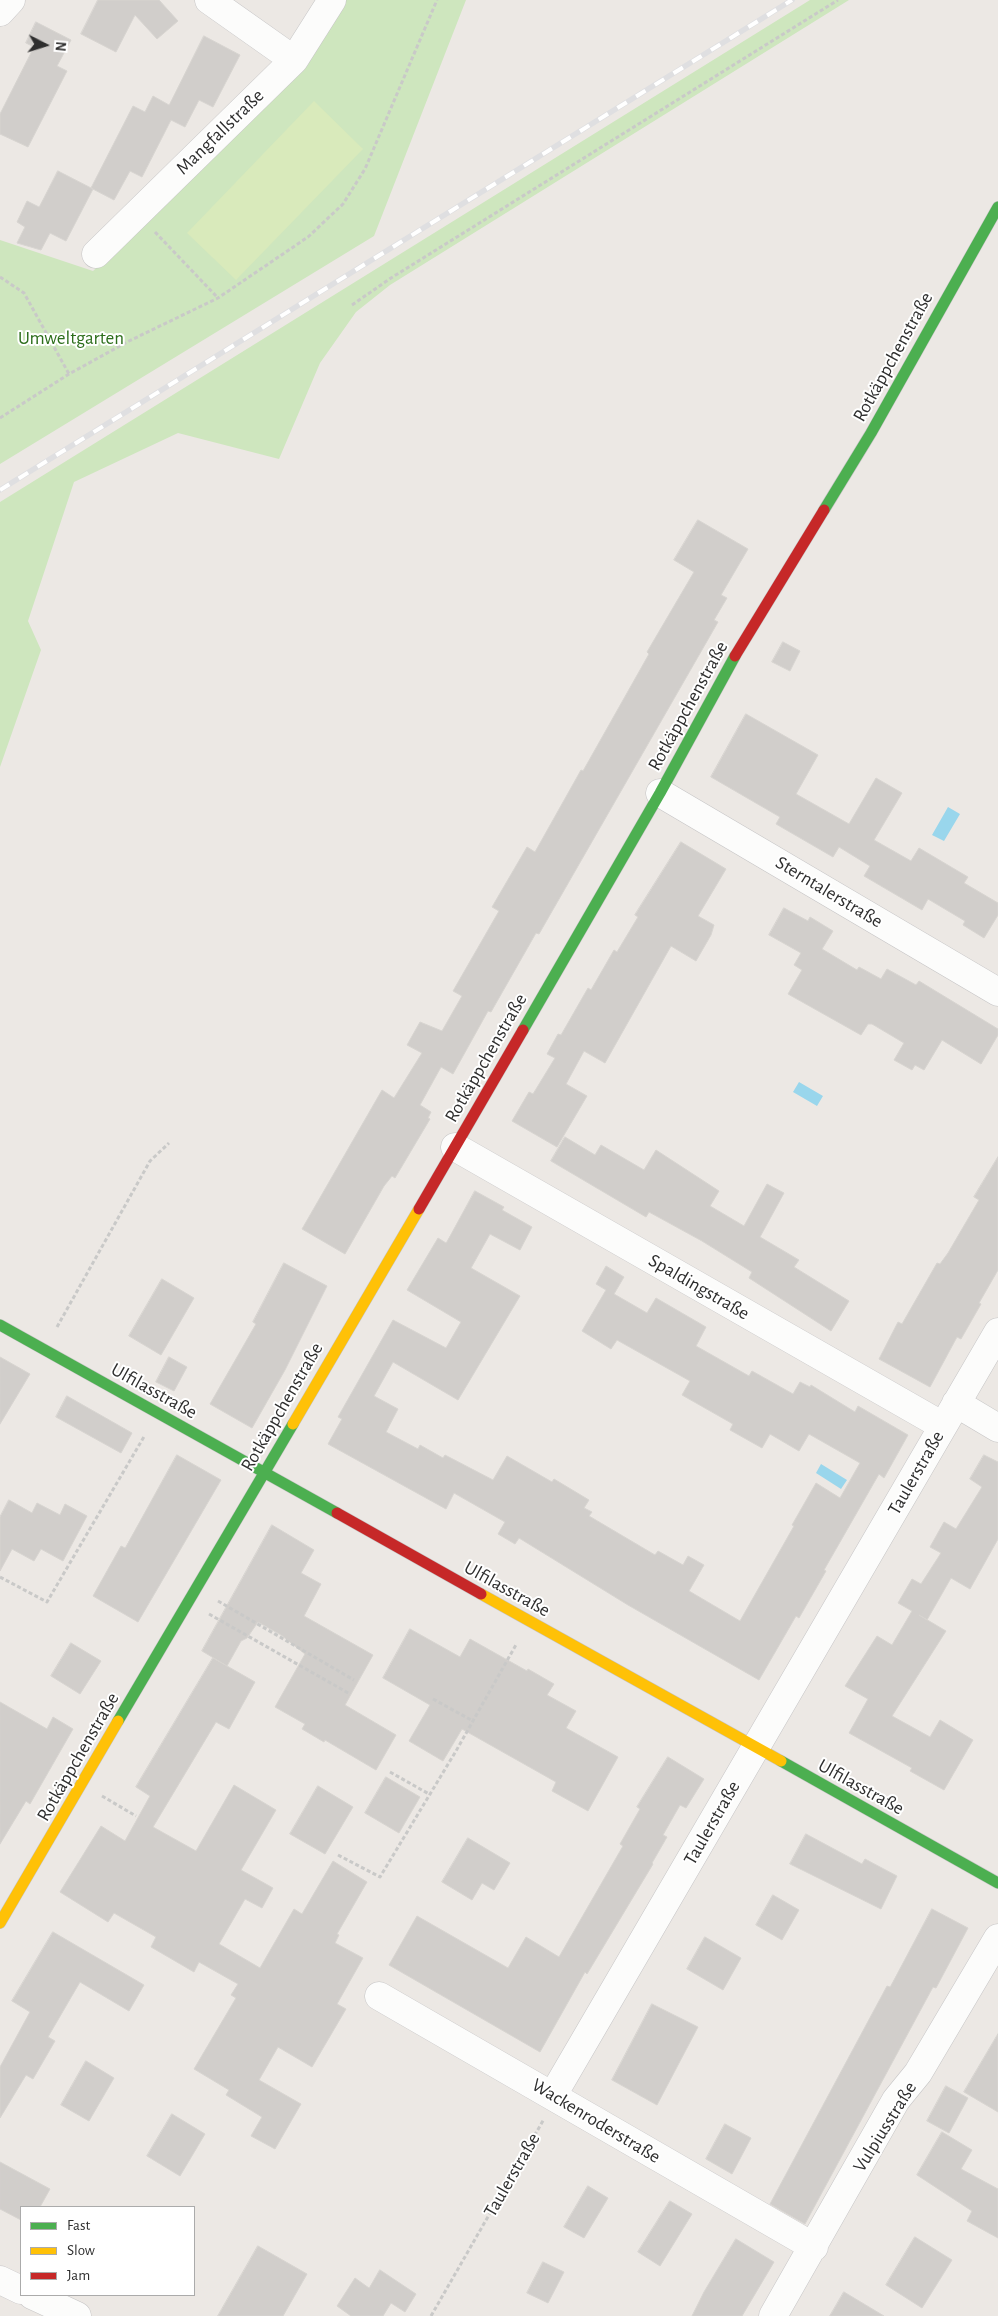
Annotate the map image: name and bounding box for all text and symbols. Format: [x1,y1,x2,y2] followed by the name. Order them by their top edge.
[20,20,70,70] north arrow
[53,41,67,52] text: N
[171,84,269,180] street label: Mangfallstraße
[848,288,938,426] street label: Rotkäppchenstraße
[18,327,124,349] park label: Umweltgarten
[643,637,733,775] street label: Rotkäppchenstraße
[771,851,887,933] street label: Sterntalerstraße
[440,990,532,1126] street label: Rotkäppchenstraße
[644,1249,754,1325] street label: Spaldingstraße
[236,1339,328,1475] street label: Rotkäppchenstraße
[107,1358,201,1424] street label: Ulfilasstraße
[883,1427,949,1519] street label: Taulerstraße
[460,1556,554,1622] street label: Ulfilasstraße
[32,1689,124,1825] street label: Rotkäppchenstraße
[814,1754,908,1820] street label: Ulfilasstraße
[679,1777,745,1869] street label: Taulerstraße
[528,2074,664,2168] street label: Wackenroderstraße
[848,2078,922,2176] street label: Vulpiusstraße
[479,2129,545,2221] street label: Taulerstraße
[20,2206,195,2296] legend
[67,2218,90,2233] text: Fast
[67,2243,95,2258] text: Slow
[67,2268,90,2283] text: Jam

